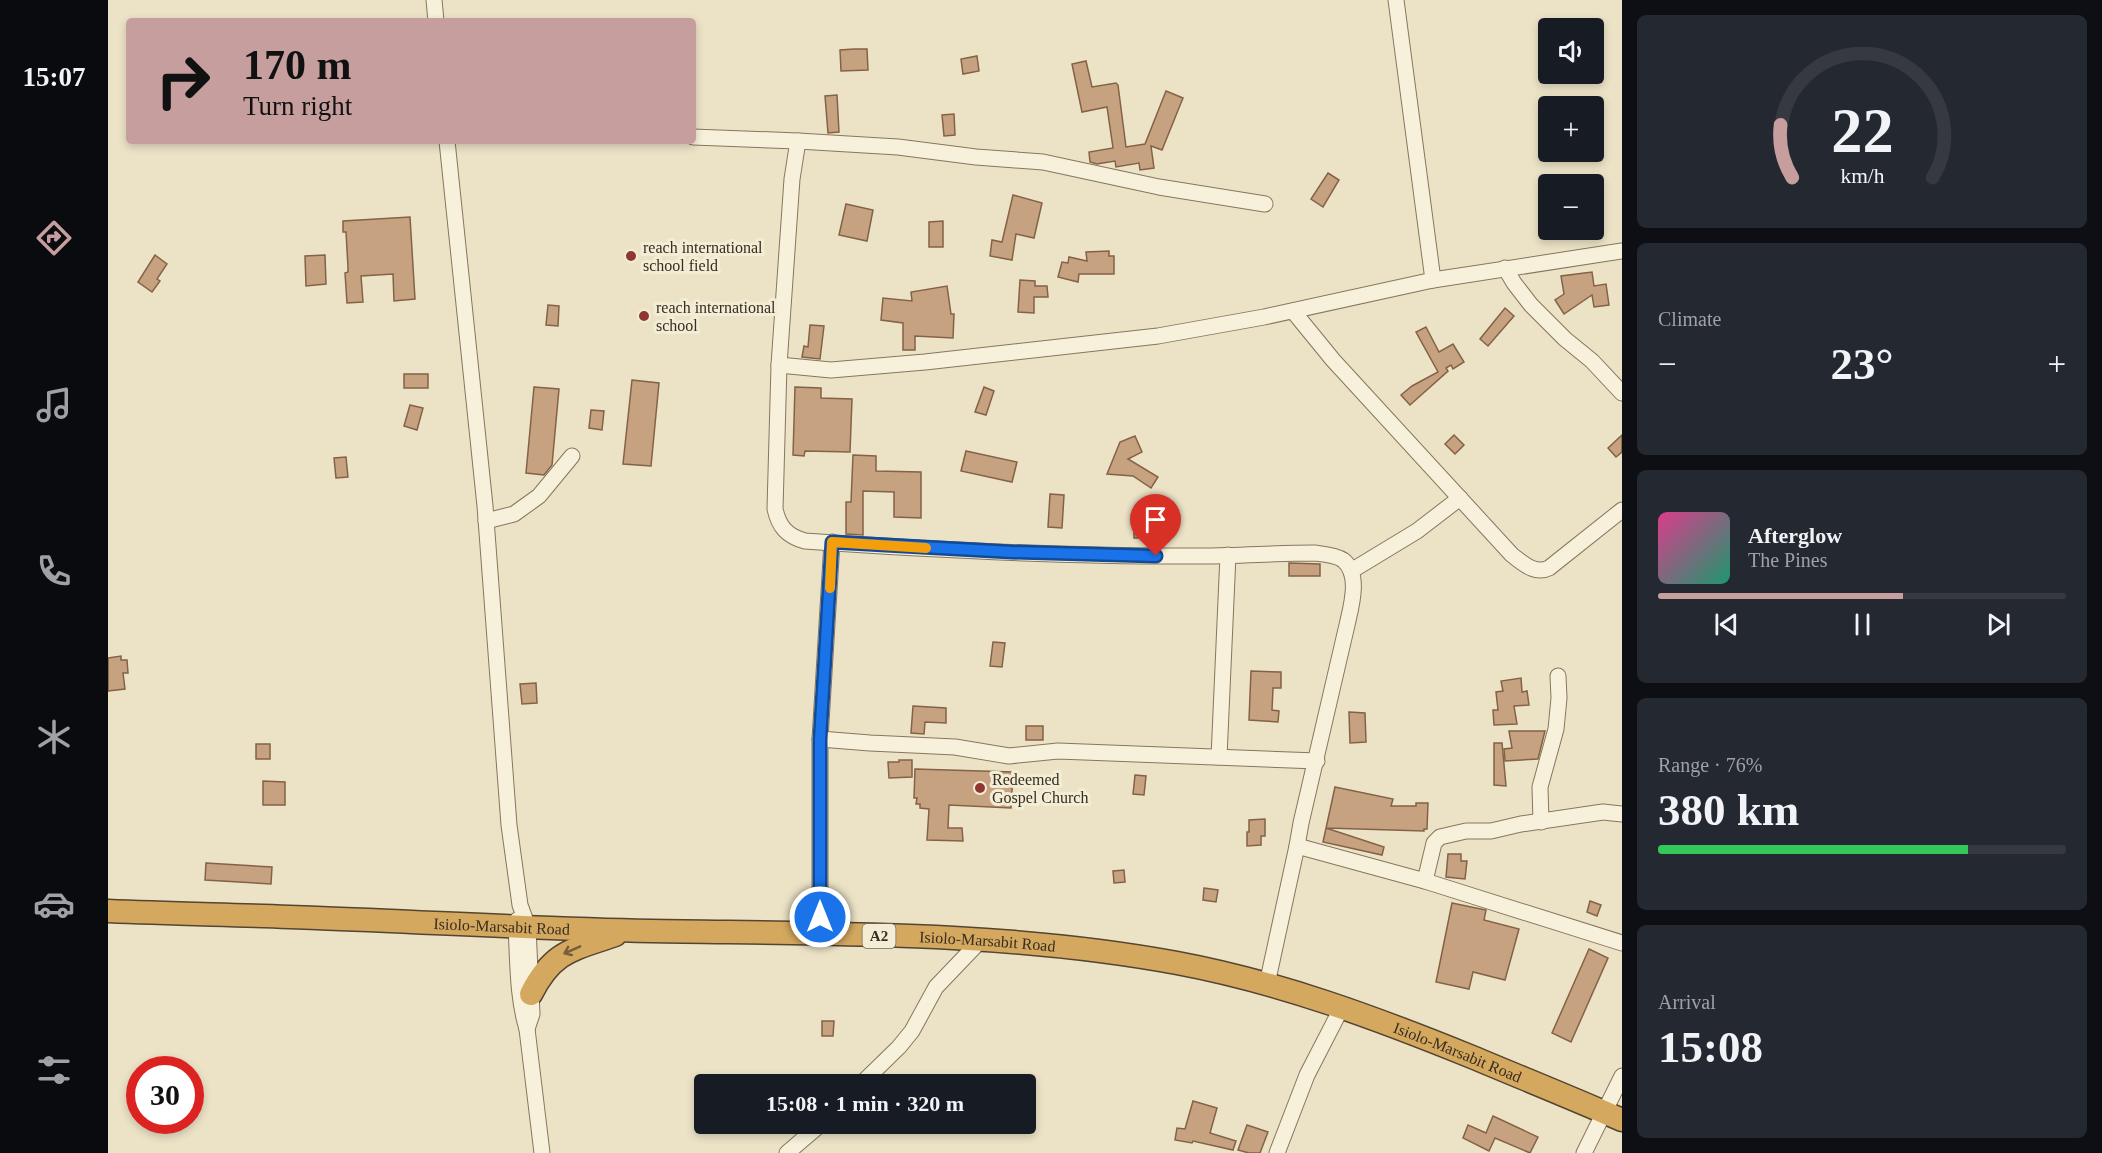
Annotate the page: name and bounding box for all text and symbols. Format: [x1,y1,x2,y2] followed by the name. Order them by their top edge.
[1538,18,1604,240] map controls
[1538,18,1604,84] button: sound
[144,42,222,120] icon: right
[243,42,352,88] text: 170 m
[23,62,86,92] text: 15:07
[243,91,352,121] text: Turn right
[1538,96,1604,162] button: +
[1831,96,1893,165] text: 22
[1840,165,1884,189] text: km/h
[1538,174,1604,240] button: −
[33,217,75,259] icon: directions
[643,239,763,274] place label: reach international school field
[624,249,638,263] marker: reach international school field
[656,299,776,334] place label: reach international school
[1658,308,1721,330] text: Climate
[637,309,651,323] marker: reach international school
[1831,339,1894,389] text: 23°
[1658,346,1677,382] text: −
[2047,346,2066,382] text: +
[33,384,75,426] icon: music
[1130,494,1181,556] pin
[1139,503,1172,536] icon: arrive
[1748,523,1842,548] text: Afterglow
[1748,549,1827,571] text: The Pines
[33,550,75,592] icon: phone
[1710,608,1743,641] icon: previous
[1846,608,1879,641] icon: pause
[1982,608,2015,641] icon: next
[33,716,75,758] icon: climate
[1658,754,1762,776] text: Range · 76%
[992,771,1088,807] place label: Redeemed Gospel Church
[973,781,987,795] marker: Redeemed Gospel Church
[1658,785,1799,835] text: 380 km
[33,883,75,925] icon: car
[788,885,852,949] position arrow
[433,914,570,937] street label: Isiolo-Marsabit Road
[862,924,896,948] road number: A2
[919,928,1056,954] street label: Isiolo-Marsabit Road
[564,945,582,956] one-way arrow
[1658,991,1716,1013] text: Arrival
[1391,1019,1524,1085] street label: Isiolo-Marsabit Road
[1658,1022,1763,1072] text: 15:08
[33,1049,75,1091] icon: filters
[126,1056,204,1134] speed limit sign: 30
[766,1091,964,1116] text: 15:08 · 1 min · 320 m

